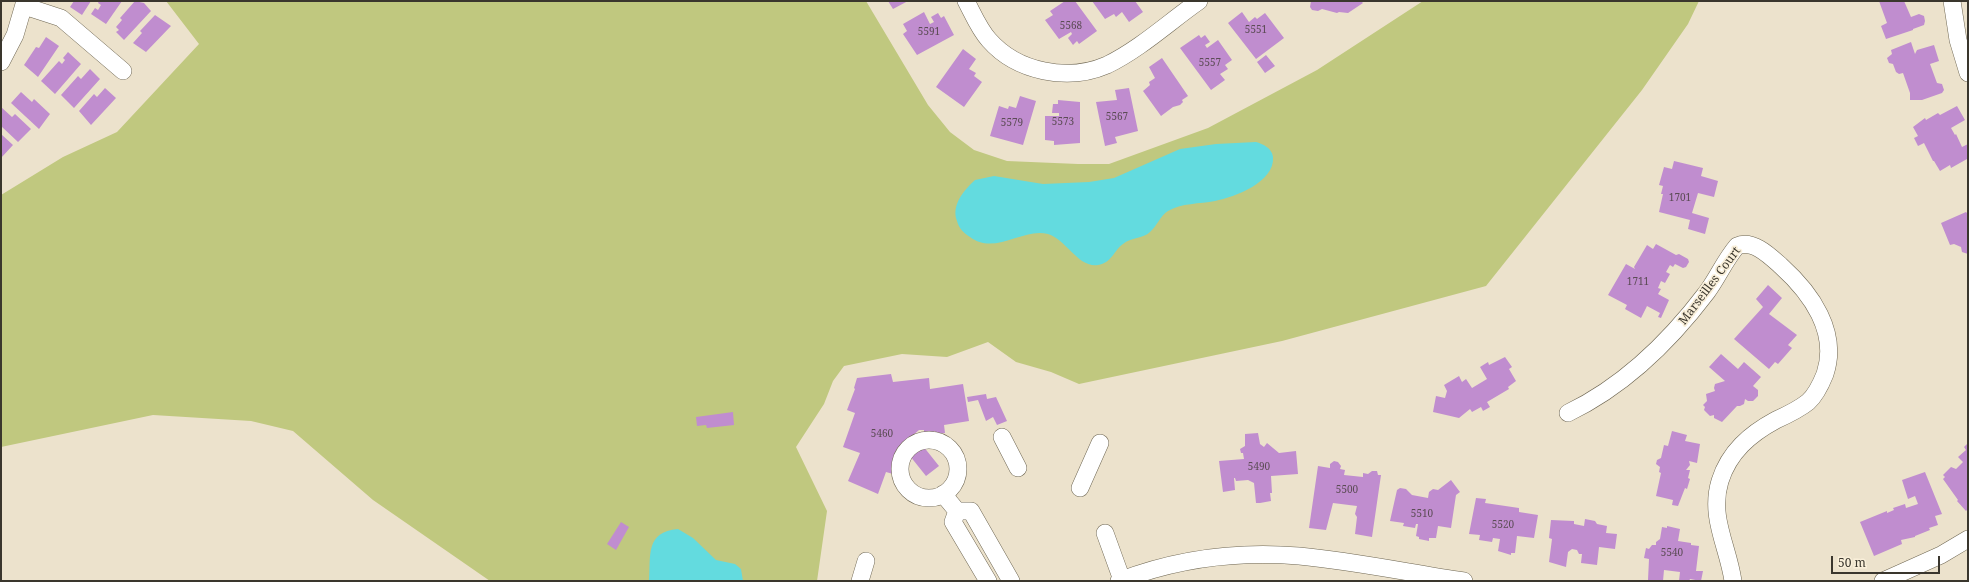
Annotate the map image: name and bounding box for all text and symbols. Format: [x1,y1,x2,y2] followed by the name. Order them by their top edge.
[1060,20,1082,32] house number: 5568
[1245,24,1267,36] house number: 5551
[918,26,940,38] house number: 5591
[1199,57,1221,69] house number: 5557
[1106,111,1128,123] house number: 5567
[1052,116,1074,128] house number: 5573
[1001,117,1023,129] house number: 5579
[1669,192,1691,204] house number: 1701
[1676,244,1744,328] street label: Marseilles Court
[1627,276,1649,288] house number: 1711
[871,428,893,440] house number: 5460
[1248,461,1270,473] house number: 5490
[1336,484,1358,496] house number: 5500
[1411,508,1433,520] house number: 5510
[1492,519,1514,531] house number: 5520
[1661,547,1683,559] house number: 5540
[1833,548,1942,574] scale bar
[1838,554,1866,571] text: 50 m

